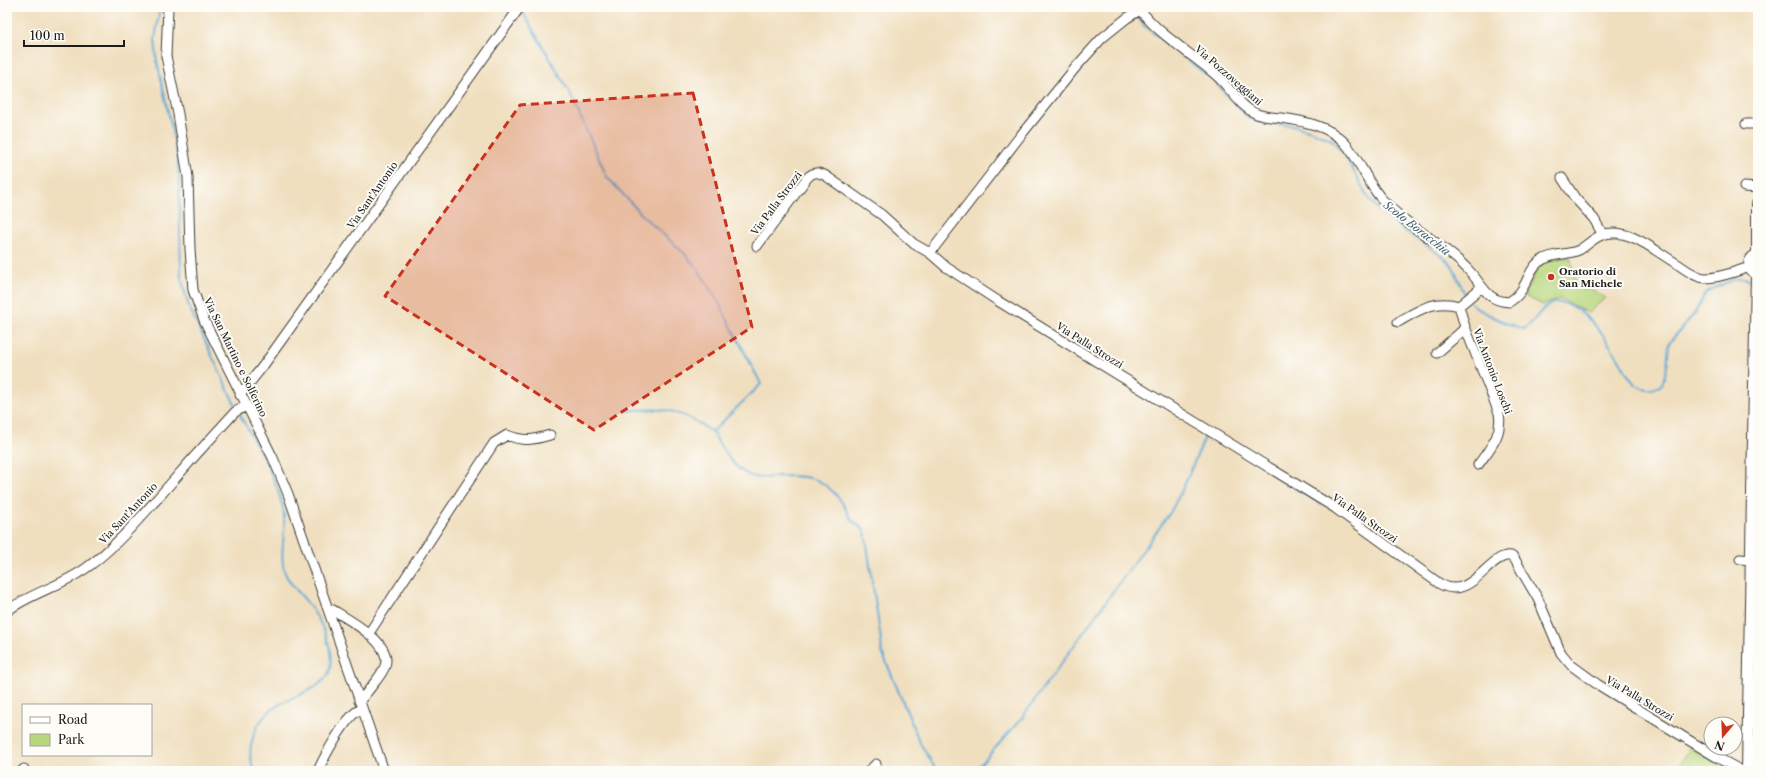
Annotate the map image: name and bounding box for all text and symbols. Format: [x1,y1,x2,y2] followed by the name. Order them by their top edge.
[24,22,124,48] scale bar
[30,28,65,43] text: 100 m
[1191,42,1265,108] street label: Via Pozzoveggiani
[344,159,401,232] street label: Via Sant'Antonio
[748,169,805,239] street label: Via Palla Strozzi
[1380,197,1453,259] water label: Scolo Boracchia
[1559,265,1623,290] place label: Oratorio di San Michele
[1546,272,1556,282] marker: Oratorio di San Michele
[200,294,270,419] street label: Via San Martino e Solferino
[1053,319,1126,371] street label: Via Palla Strozzi
[1470,326,1515,416] street label: Via Antonio Loschi
[96,480,160,548] street label: Via Sant'Antonio
[1329,491,1400,546] street label: Via Palla Strozzi
[1603,673,1676,724] street label: Via Palla Strozzi
[22,704,152,756] legend
[58,712,88,727] text: Road
[1703,716,1743,756] north arrow
[58,732,85,747] text: Park
[1713,737,1727,754] text: N

